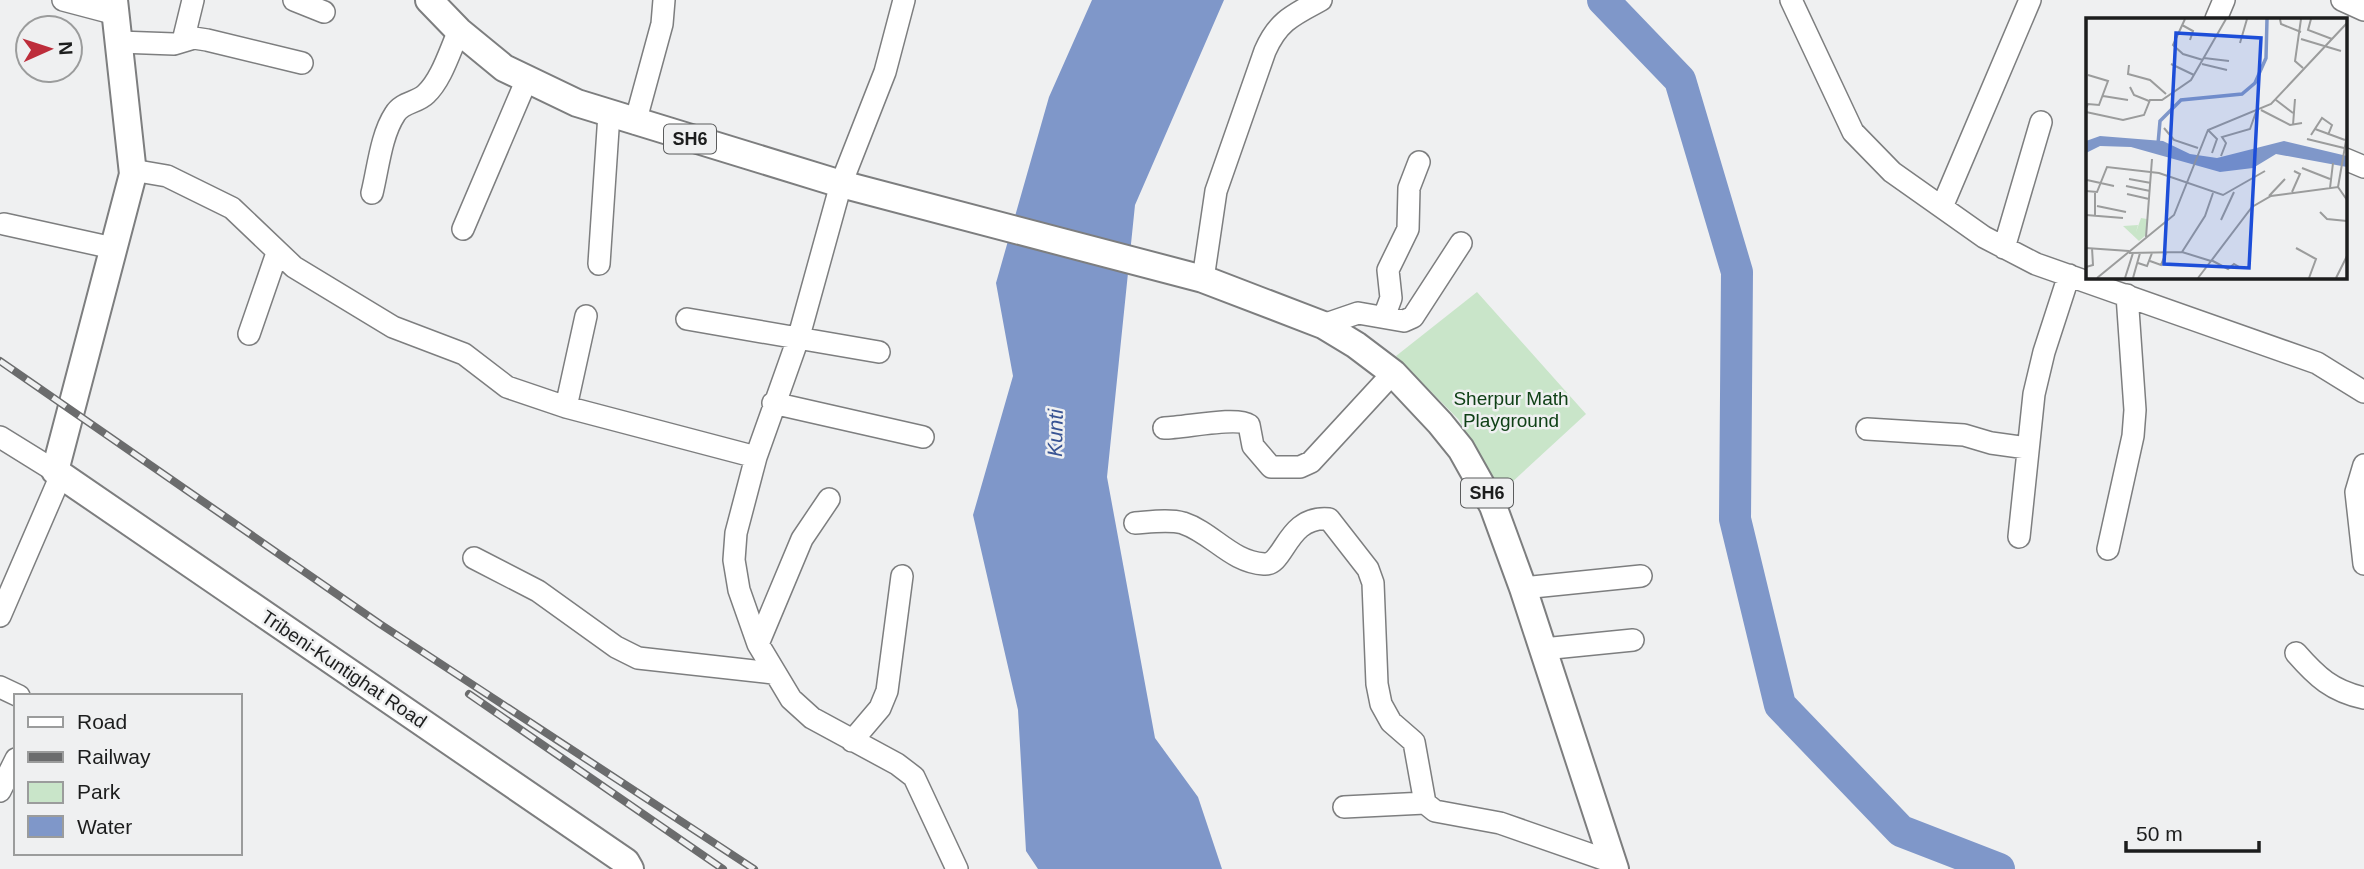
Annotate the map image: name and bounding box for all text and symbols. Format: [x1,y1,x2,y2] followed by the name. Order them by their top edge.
[14,14,84,84] north arrow
[2086,18,2346,278] inset map
[55,41,76,56] text: N
[664,124,716,154] road number: SH6
[1453,388,1569,431] park label: Sherpur Math Playground
[1043,408,1067,457] water label: Kunti
[1461,478,1513,508] road number: SH6
[257,606,431,732] street label: Tribeni-Kuntighat Road
[14,694,242,855] legend
[77,710,127,733] text: Road
[77,745,151,768] text: Railway
[77,780,121,803] text: Park
[2126,810,2259,854] scale bar
[77,815,132,838] text: Water
[2136,822,2183,845] text: 50 m

